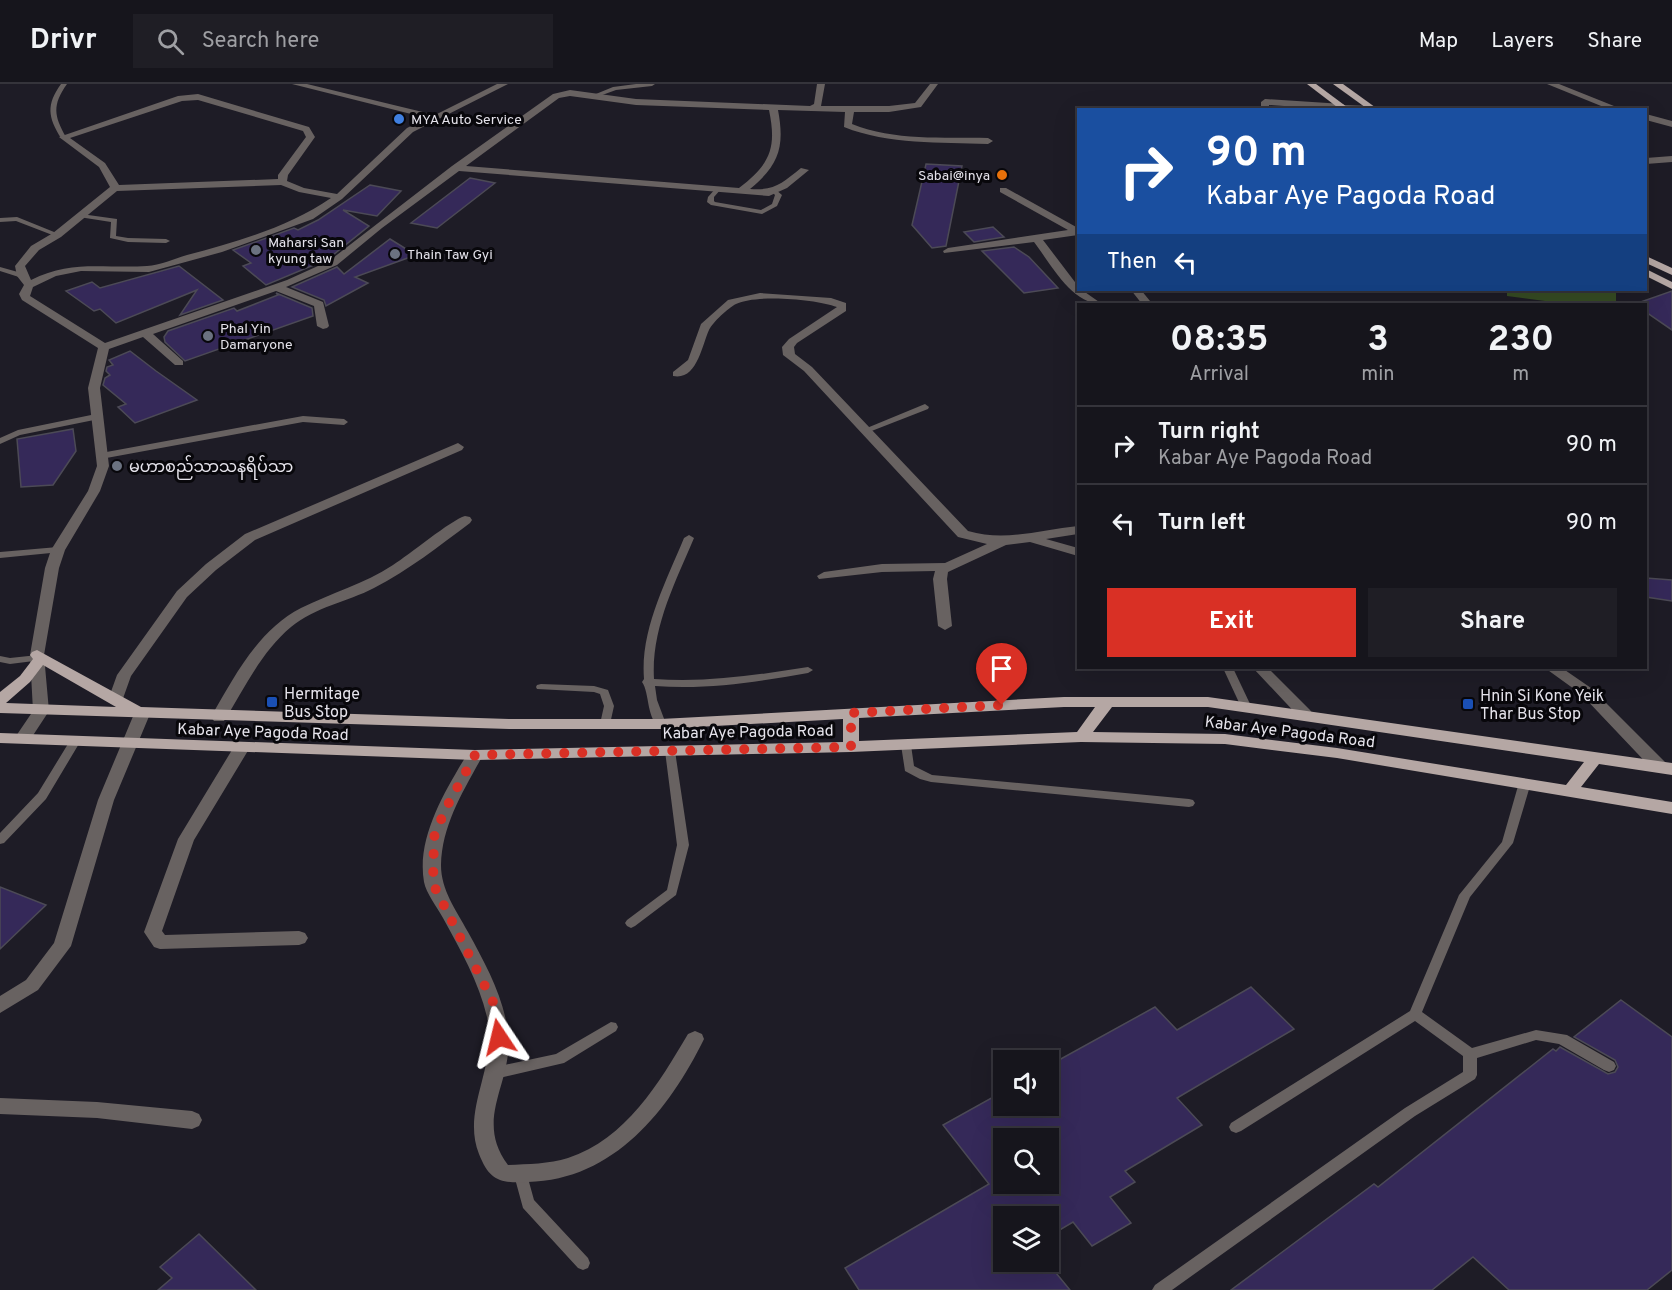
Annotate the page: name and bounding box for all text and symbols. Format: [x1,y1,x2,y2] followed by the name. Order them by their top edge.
[133,14,553,68] search box
[30,23,97,59] text: Drivr
[154,25,187,58] icon: search
[202,28,319,55] text: Search here
[1419,28,1458,55] text: Map
[1491,28,1554,55] text: Layers
[1587,28,1642,55] text: Share
[392,112,406,126] marker: MYA Auto Service
[411,112,522,129] place label: MYA Auto Service
[1206,128,1307,181] text: 90 m
[1107,132,1185,210] icon: right
[918,168,990,185] place label: Sabai@inya
[995,168,1009,182] marker: Sabai@inya
[1206,180,1495,214] text: Kabar Aye Pagoda Road
[268,235,344,268] place label: Maharsi San kyung taw
[249,243,263,257] marker: Maharsi San kyung taw
[1169,246,1202,279] icon: left
[388,247,402,261] marker: Thain Taw Gyi
[407,247,493,264] place label: Thain Taw Gyi
[1107,249,1157,276] text: Then
[1170,318,1268,364] text: 08:35
[1367,318,1389,364] text: 3
[1487,318,1554,364] text: 230
[220,321,293,354] place label: Phal Yin Damaryone
[201,329,215,343] marker: Phal Yin Damaryone
[1189,362,1249,388] text: Arrival
[1361,362,1395,388] text: min
[1512,362,1529,388] text: m
[1158,419,1260,446] text: Turn right
[1107,429,1140,462] icon: right
[1566,432,1617,459] text: 90 m
[1158,446,1372,472] text: Kabar Aye Pagoda Road
[129,455,293,480] place label: မဟာစည်သာသနရိပ်သာ
[110,459,124,473] marker: မဟာစည်သာသနရိပ်သာ
[1107,507,1140,540] icon: left
[1158,510,1246,537] text: Turn left
[1566,510,1617,537] text: 90 m
[1107,588,1356,657] button: Exit
[1368,588,1617,657] button: Share
[976,643,1027,705] pin
[985,652,1018,685] icon: arrive
[284,685,360,723] place label: Hermitage Bus Stop
[1480,687,1604,725] place label: Hnin Si Kone Yeik Thar Bus Stop
[265,695,279,709] marker: Hermitage Bus Stop
[1461,697,1475,711] marker: Hnin Si Kone Yeik Thar Bus Stop
[1203,713,1376,753] street label: Kabar Aye Pagoda Road
[177,720,349,746] street label: Kabar Aye Pagoda Road
[662,722,834,744] street label: Kabar Aye Pagoda Road
[467,1005,531,1069] position arrow
[993,1050,1059,1272] map controls
[993,1050,1059,1116] button: sound
[993,1128,1059,1194] button: search
[993,1206,1059,1272] button: layers

